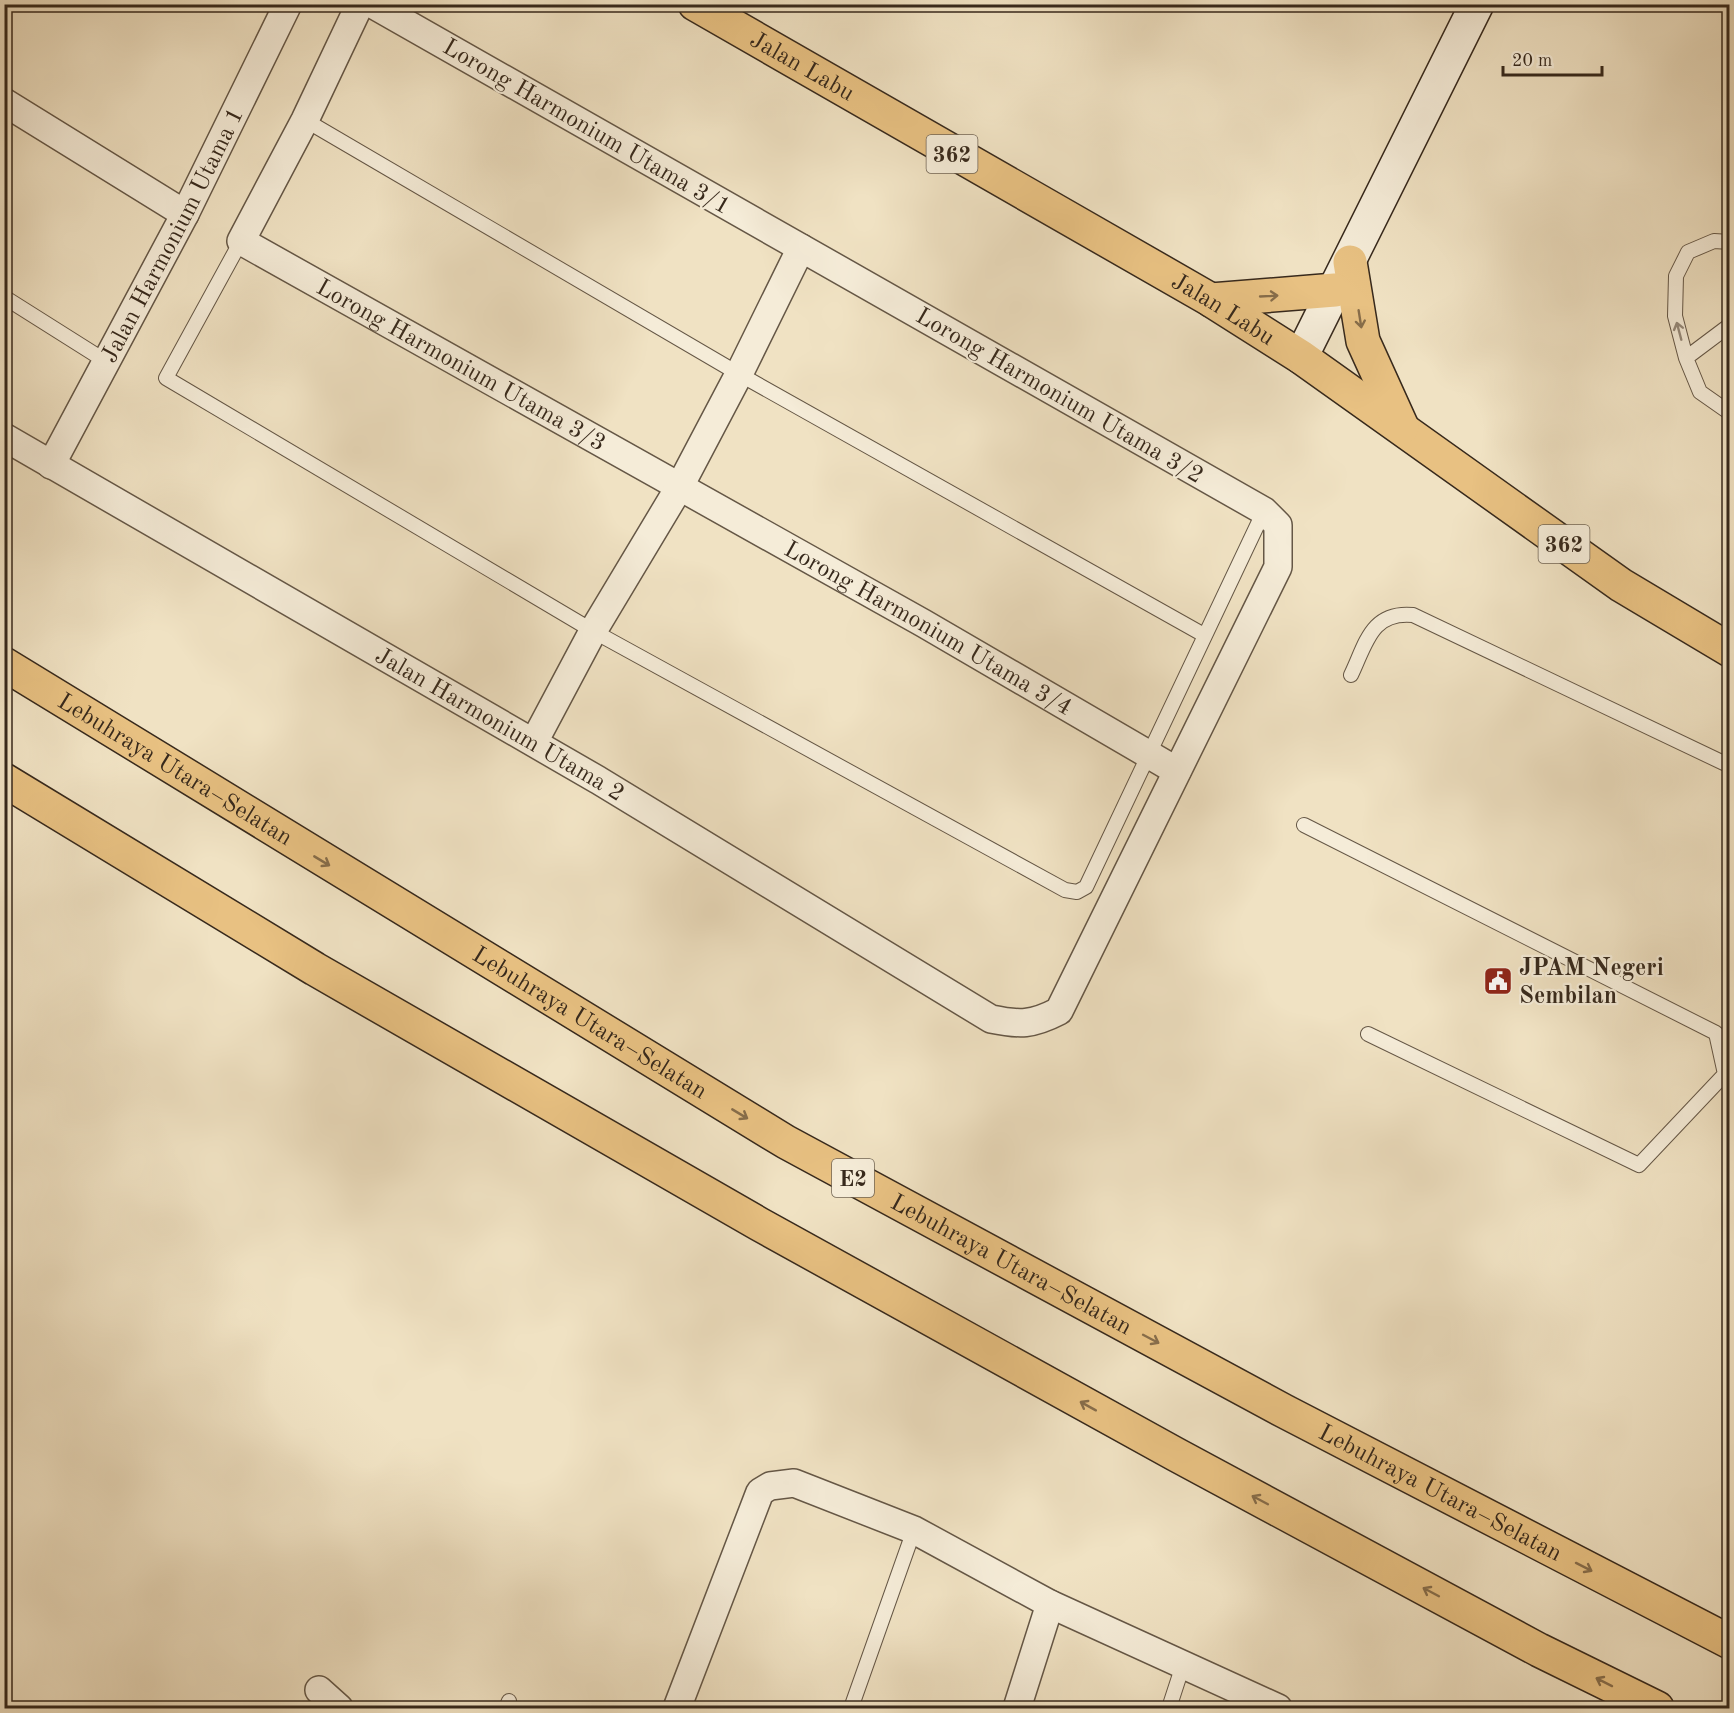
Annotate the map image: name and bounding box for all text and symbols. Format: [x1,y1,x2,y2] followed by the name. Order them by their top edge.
[745,28,858,107] street label: Jalan Labu
[438,36,734,220] street label: Lorong Harmonium Utama 3/1
[1503,39,1602,77] scale bar
[1512,52,1552,70] text: 20 m
[98,105,249,367] street label: Jalan Harmonium Utama 1
[926,135,978,173] road number: 362
[1167,270,1278,351] street label: Jalan Labu
[312,276,609,457] street label: Lorong Harmonium Utama 3/3
[1259,290,1279,301] one-way arrow
[911,305,1207,489] street label: Lorong Harmonium Utama 3/2
[1355,309,1366,329] one-way arrow
[1673,322,1684,341] one-way arrow
[1538,525,1590,563] road number: 362
[779,538,1076,721] street label: Lorong Harmonium Utama 3/4
[371,644,628,807] street label: Jalan Harmonium Utama 2
[53,690,296,851] street label: Lebuhraya Utara–Selatan
[313,855,330,867] one-way arrow
[468,943,711,1105] street label: Lebuhraya Utara–Selatan
[1519,957,1664,1009] place label: JPAM Negeri Sembilan
[1482,965,1514,997] public building icon: JPAM Negeri Sembilan
[731,1109,748,1121] one-way arrow
[832,1159,874,1197] road number: E2
[886,1191,1135,1340] street label: Lebuhraya Utara–Selatan
[1141,1334,1159,1345] one-way arrow
[1080,1400,1097,1412] one-way arrow
[1314,1421,1565,1567] street label: Lebuhraya Utara–Selatan
[1251,1494,1269,1505] one-way arrow
[1574,1561,1592,1573] one-way arrow
[1423,1586,1441,1597] one-way arrow
[1596,1676,1614,1688] one-way arrow

